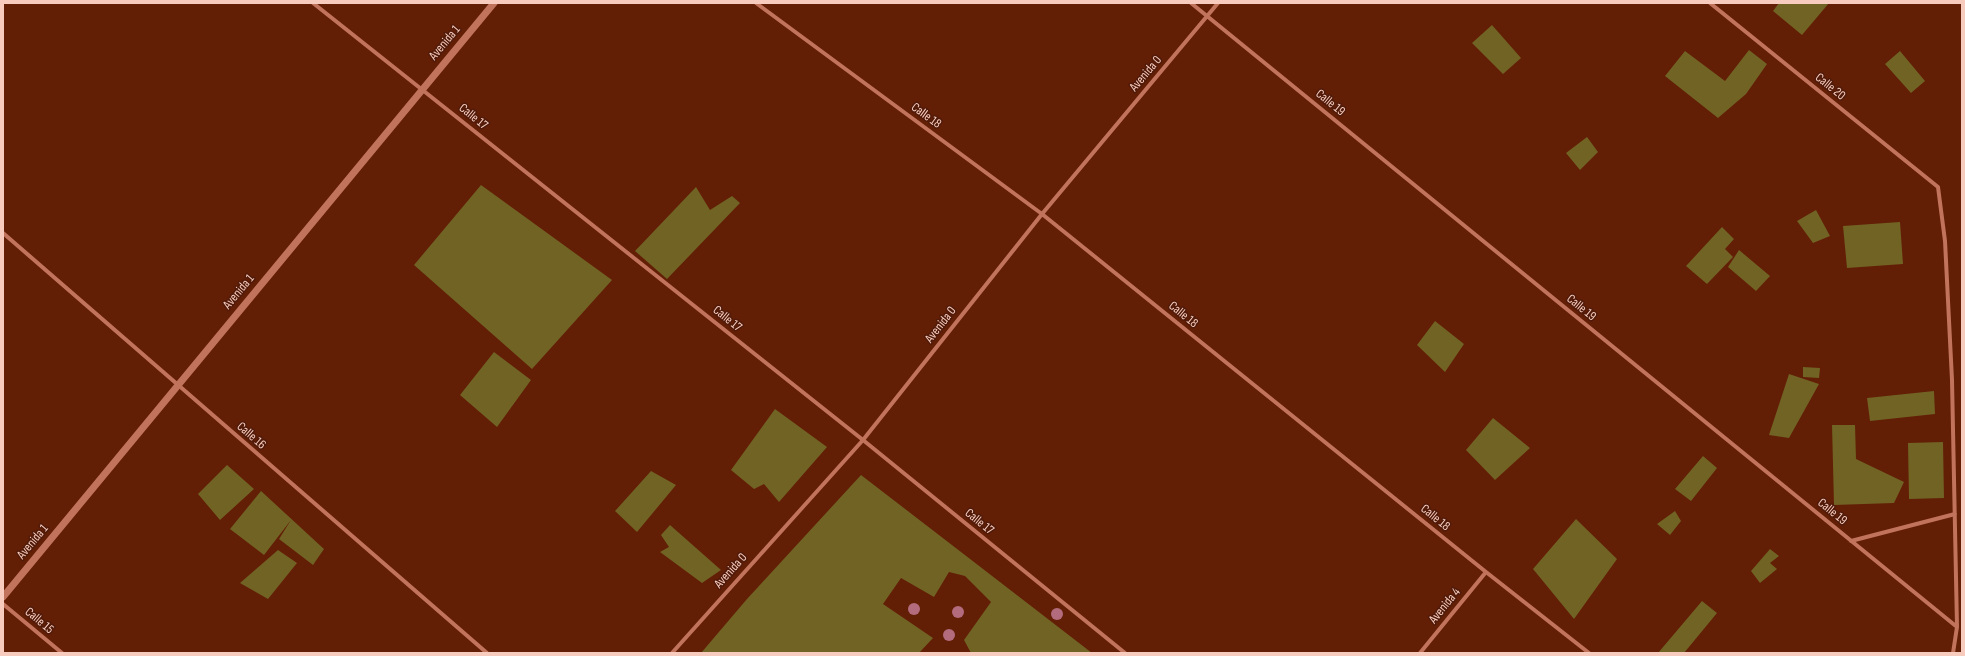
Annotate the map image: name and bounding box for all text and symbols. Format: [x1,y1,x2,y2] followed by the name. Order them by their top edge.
[426,22,464,64] street label: Avenida 1
[1127,53,1165,95] street label: Avenida 0
[1812,70,1848,104] street label: Calle 20
[1312,86,1348,120] street label: Calle 19
[908,100,944,132] street label: Calle 18
[455,101,491,133] street label: Calle 17
[220,271,258,313] street label: Avenida 1
[1563,291,1599,325] street label: Calle 19
[1165,298,1201,332] street label: Calle 18
[709,303,745,335] street label: Calle 17
[922,304,960,346] street label: Avenida 0
[233,419,269,453] street label: Calle 16
[1814,495,1850,529] street label: Calle 19
[1417,501,1453,535] street label: Calle 18
[961,506,997,538] street label: Calle 17
[14,521,52,563] street label: Avenida 1
[711,550,751,592] street label: Avenida 0
[1426,585,1464,627] street label: Avenida 4
[21,604,57,638] street label: Calle 15

